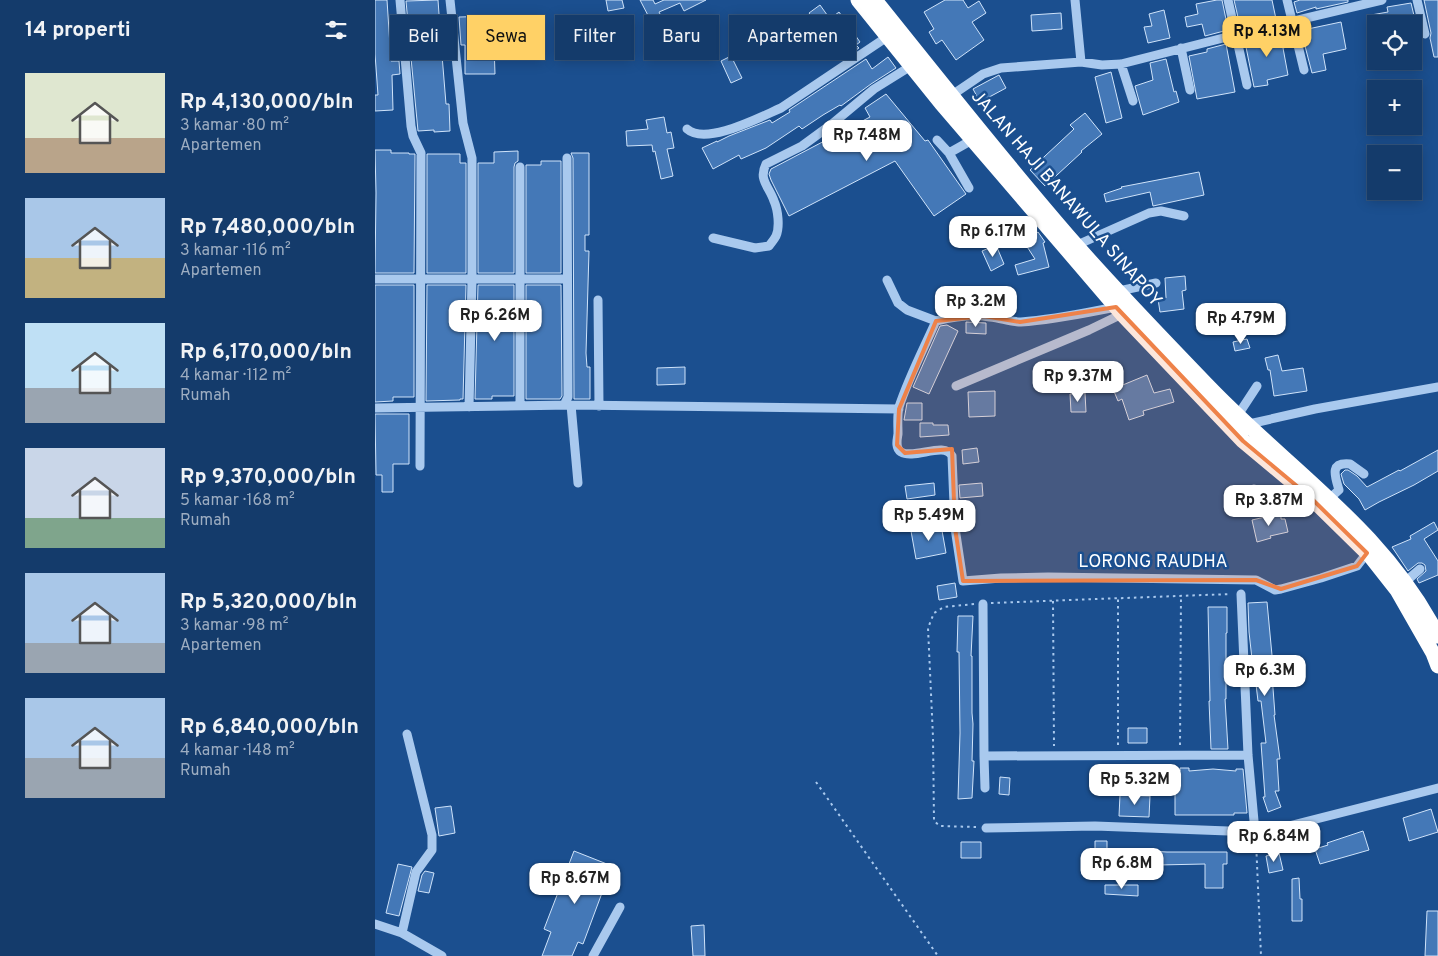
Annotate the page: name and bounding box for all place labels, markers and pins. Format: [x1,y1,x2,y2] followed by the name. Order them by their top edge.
[1215,15,1319,58] pin: Rp 4.13M
[815,120,919,162] pin: Rp 7.48M
[941,216,1045,258] pin: Rp 6.17M
[930,286,1022,328] pin: Rp 3.2M
[443,300,547,342] pin: Rp 6.26M
[1189,302,1293,345] pin: Rp 4.79M
[1026,360,1130,403] pin: Rp 9.37M
[1217,484,1321,527] pin: Rp 3.87M
[877,500,981,542] pin: Rp 5.49M
[1219,654,1311,697] pin: Rp 6.3M
[1083,764,1187,806] pin: Rp 5.32M
[1222,820,1326,863] pin: Rp 6.84M
[1076,848,1168,890] pin: Rp 6.8M
[523,862,627,905] pin: Rp 8.67M

